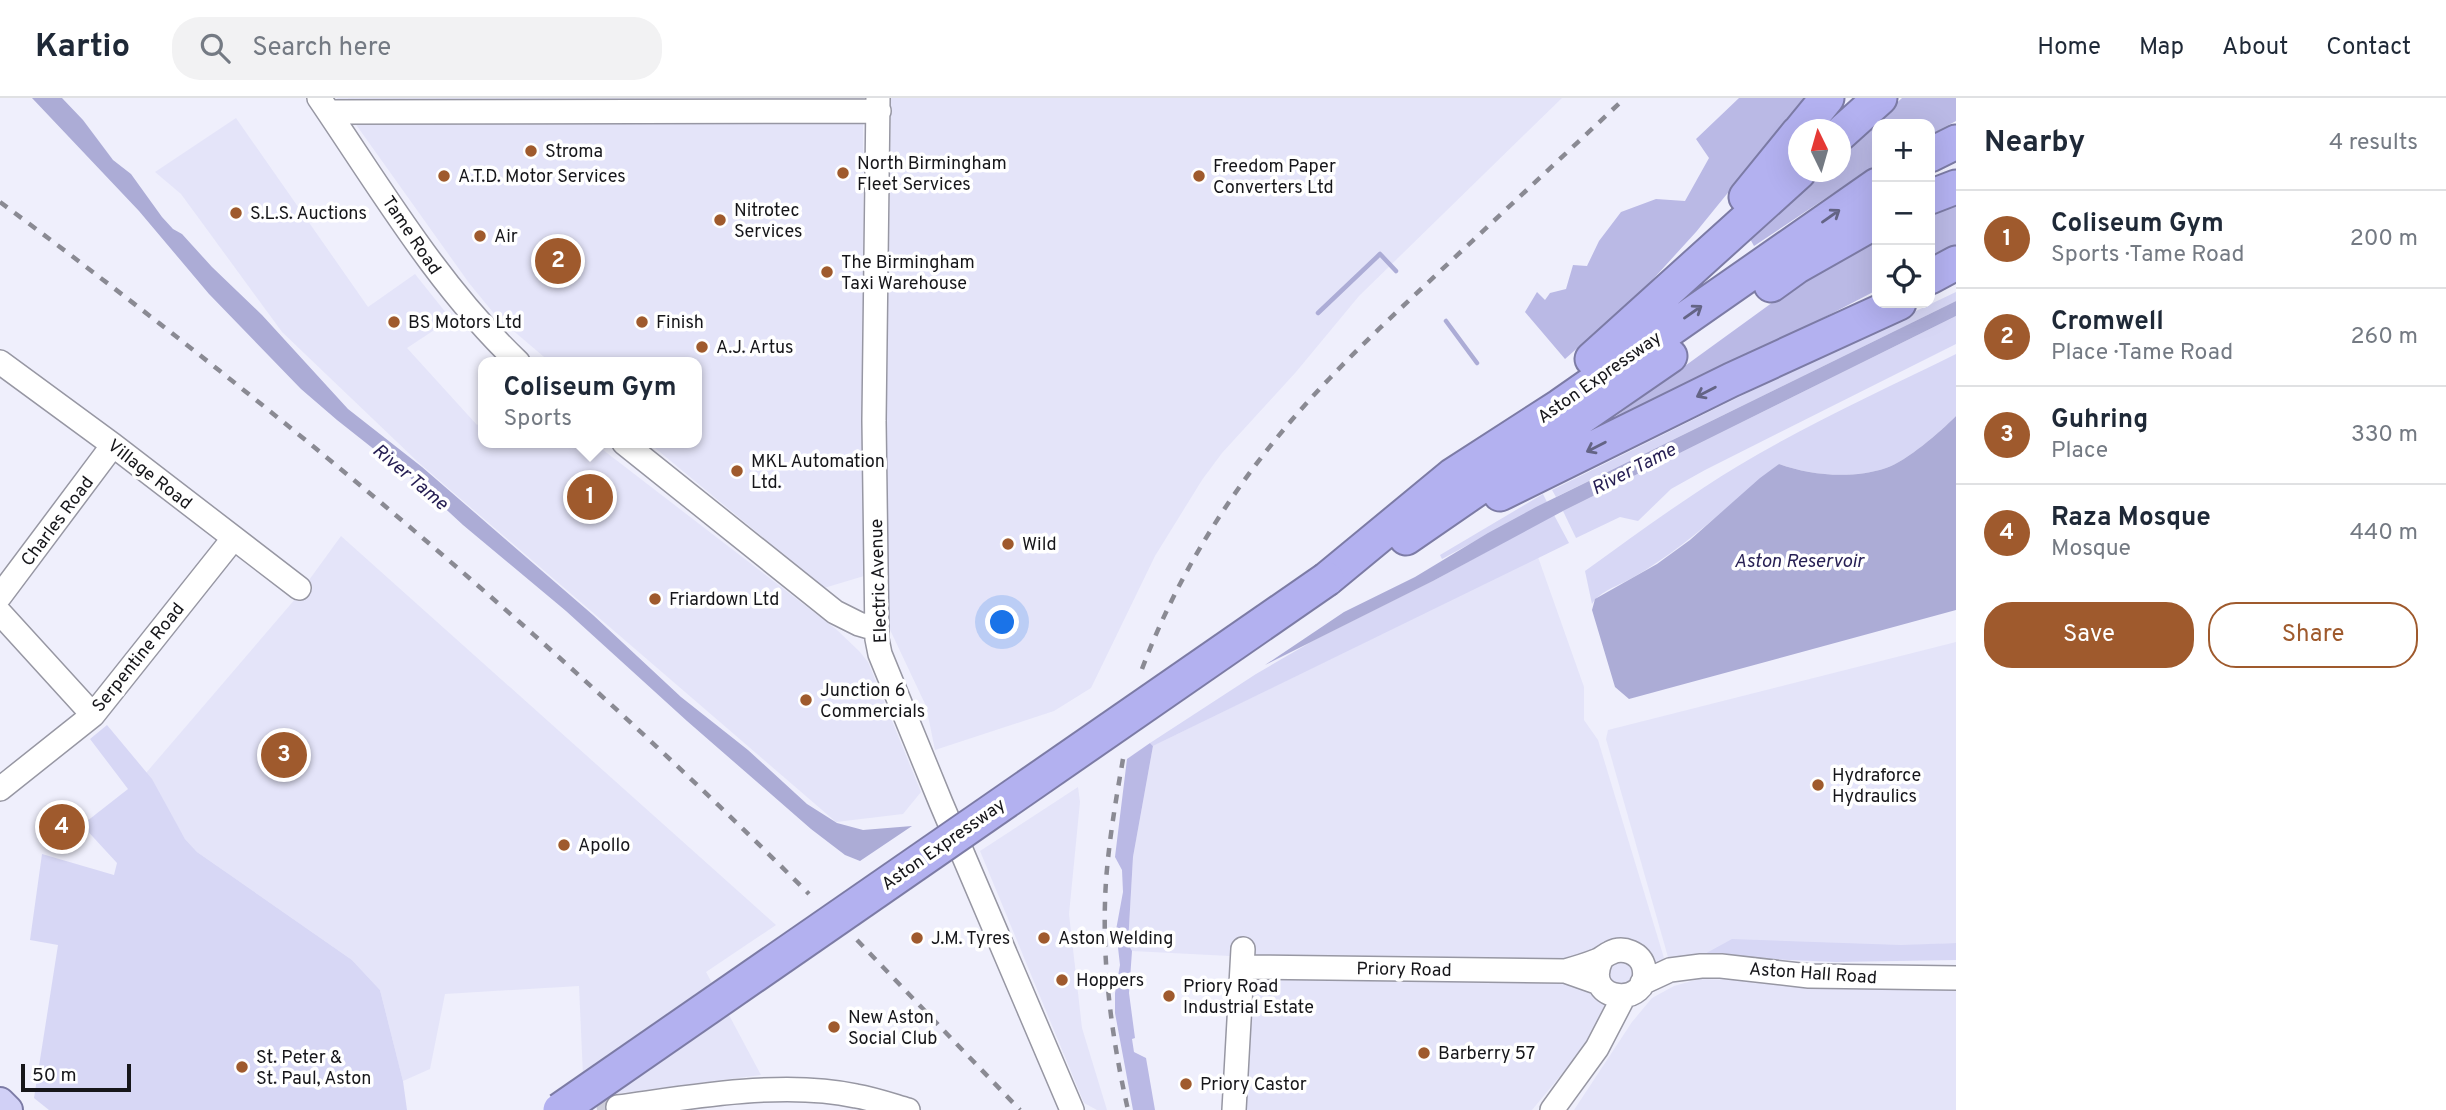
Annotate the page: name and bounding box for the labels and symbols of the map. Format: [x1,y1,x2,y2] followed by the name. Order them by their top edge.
[1788,119,1851,182] north arrow
[545,141,603,164] place label: Stroma
[523,143,539,159] marker: Stroma
[857,153,1007,197] place label: North Birmingham Fleet Services
[1213,156,1336,200] place label: Freedom Paper Converters Ltd
[835,165,851,181] marker: North Birmingham Fleet Services
[458,166,626,189] place label: A.T.D. Motor Services
[436,168,452,184] marker: A.T.D. Motor Services
[1191,168,1207,184] marker: Freedom Paper Converters Ltd
[376,192,445,280] street label: Tame Road
[734,200,802,244] place label: Nitrotec Services
[250,203,367,226] place label: S.L.S. Auctions
[228,205,244,221] marker: S.L.S. Auctions
[1821,209,1840,223] one-way arrow
[712,212,728,228] marker: Nitrotec Services
[494,226,518,249] place label: Air
[472,228,488,244] marker: Air
[535,235,581,287] pin: 2
[841,252,975,296] place label: The Birmingham Taxi Warehouse
[819,264,835,280] marker: The Birmingham Taxi Warehouse
[1683,305,1702,319] one-way arrow
[408,312,522,335] place label: BS Motors Ltd
[656,312,704,335] place label: Finish
[386,314,402,330] marker: BS Motors Ltd
[634,314,650,330] marker: Finish
[1533,327,1666,430] street label: Aston Expressway
[716,337,793,360] place label: A.J. Artus
[694,339,710,355] marker: A.J. Artus
[1696,386,1717,400] one-way arrow
[102,435,196,515] street label: Village Road
[1588,438,1680,501] water label: River Tame
[367,439,453,516] water label: River Tame
[1586,441,1607,455] one-way arrow
[751,451,885,495] place label: MKL Automation Ltd.
[729,463,745,479] marker: MKL Automation Ltd.
[567,471,613,523] pin: 1
[17,472,100,572] street label: Charles Road
[866,518,893,644] street label: Electric Avenue
[1022,534,1057,557] place label: Wild
[1000,536,1016,552] marker: Wild
[1734,550,1866,574] water label: Aston Reservoir
[669,589,779,612] place label: Friardown Ltd
[647,591,663,607] marker: Friardown Ltd
[88,598,190,717] street label: Serpentine Road
[985,605,1019,639] your location
[820,680,925,724] place label: Junction 6 Commercials
[798,692,814,708] marker: Junction 6 Commercials
[261,729,307,781] pin: 3
[1832,765,1921,809] place label: Hydraforce Hydraulics
[1810,777,1826,793] marker: Hydraforce Hydraulics
[877,794,1010,897] street label: Aston Expressway
[39,801,85,853] pin: 4
[578,835,630,858] place label: Apollo
[556,837,572,853] marker: Apollo
[931,928,1010,951] place label: J.M. Tyres
[1058,928,1173,951] place label: Aston Welding
[909,930,925,946] marker: J.M. Tyres
[1036,930,1052,946] marker: Aston Welding
[1356,958,1452,983] street label: Priory Road
[1748,959,1878,990] street label: Aston Hall Road
[1076,970,1144,993] place label: Hoppers
[1054,972,1070,988] marker: Hoppers
[1183,976,1314,1020] place label: Priory Road Industrial Estate
[1161,988,1177,1004] marker: Priory Road Industrial Estate
[848,1007,937,1051] place label: New Aston Social Club
[826,1019,842,1035] marker: New Aston Social Club
[1438,1043,1535,1066] place label: Barberry 57
[1416,1045,1432,1061] marker: Barberry 57
[256,1047,371,1091] place label: St. Peter & St. Paul, Aston
[234,1059,250,1075] marker: St. Peter & St. Paul, Aston
[21,1061,131,1093] scale bar
[1200,1074,1307,1097] place label: Priory Castor
[1178,1076,1194,1092] marker: Priory Castor

